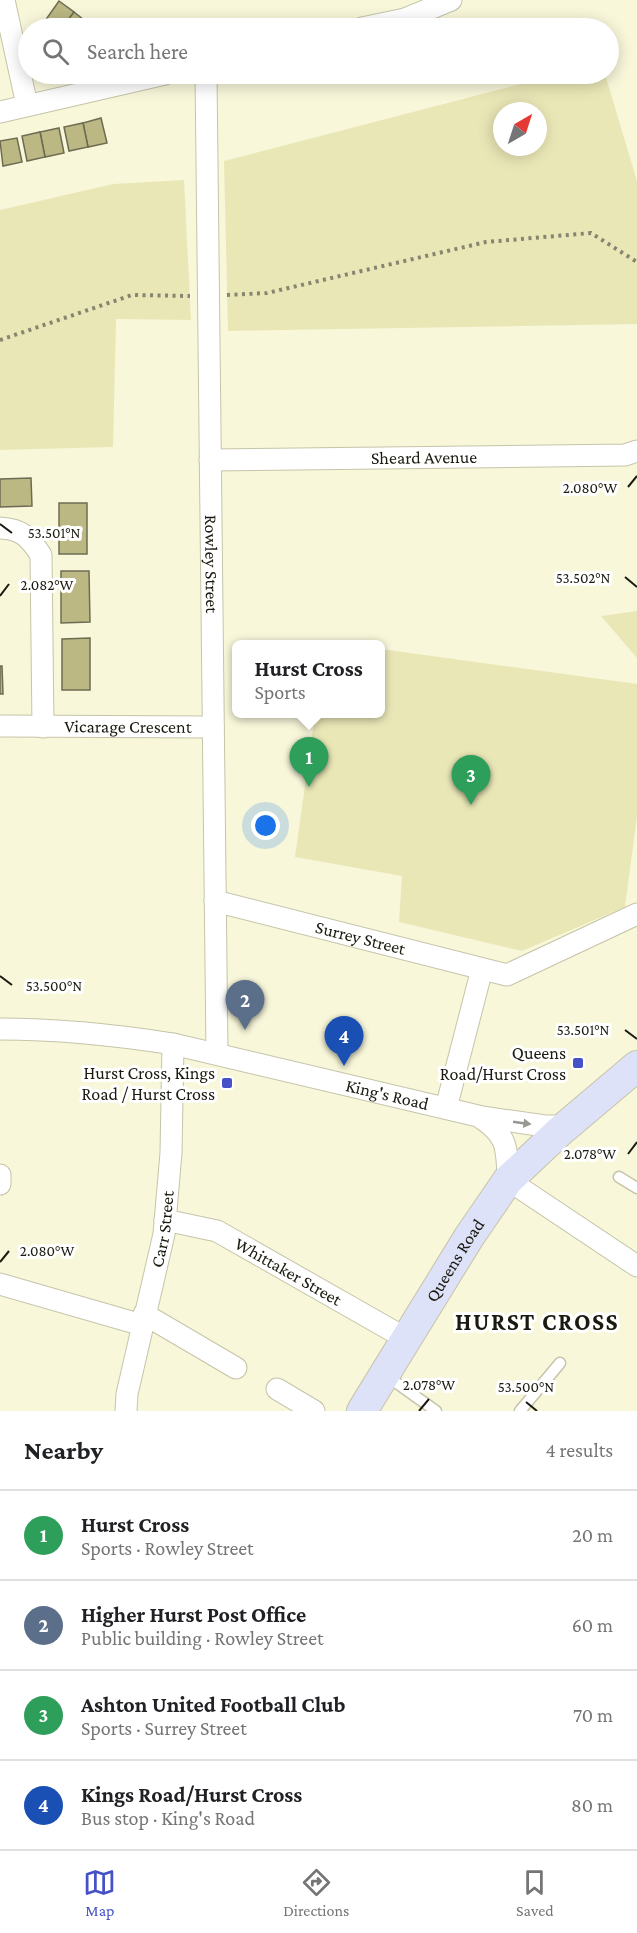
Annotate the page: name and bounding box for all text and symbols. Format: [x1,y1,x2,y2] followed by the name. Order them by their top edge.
[18,18,619,84] search box
[39,35,72,68] icon: search
[87,39,188,64] text: Search here
[493,102,547,156] north arrow
[371,447,477,468] street label: Sheard Avenue
[563,480,617,496] text: 2.080°W
[201,515,222,614] street label: Rowley Street
[28,525,80,541] text: 53.501°N
[556,570,610,586] text: 53.502°N
[21,577,74,593] text: 2.082°W
[232,640,385,718] popup
[254,656,363,681] text: Hurst Cross
[254,681,306,703] text: Sports
[64,716,193,737] street label: Vicarage Crescent
[290,738,328,787] pin: 1
[452,756,490,805] pin: 3
[251,811,280,840] your location
[313,917,409,959] street label: Surrey Street
[26,978,82,994] text: 53.500°N
[226,980,264,1030] pin: 2
[324,1016,364,1066] pin: 4
[557,1022,609,1038] text: 53.501°N
[440,1043,566,1084] place label: Queens Road/Hurst Cross
[571,1056,585,1070] marker: Queens Road/Hurst Cross
[82,1063,215,1104] place label: Hurst Cross, Kings Road / Hurst Cross
[344,1075,431,1114] street label: King's Road
[220,1076,234,1090] marker: Hurst Cross, Kings Road / Hurst Cross
[513,1119,532,1128] one-way arrow
[564,1146,616,1162] text: 2.078°W
[147,1189,178,1269] street label: Carr Street
[422,1215,489,1306] street label: Queens Road
[231,1233,346,1310] street label: Whittaker Street
[20,1243,74,1259] text: 2.080°W
[455,1308,619,1335] district label: HURST CROSS
[403,1377,455,1393] text: 2.078°W
[498,1379,554,1395] text: 53.500°N
[24,1436,103,1465] text: Nearby
[546,1439,613,1461] text: 4 results
[81,1512,189,1537] text: Hurst Cross
[40,1524,47,1546] text: 1
[572,1524,613,1546] text: 20 m
[81,1537,254,1559] text: Sports · Rowley Street
[81,1602,306,1627] text: Higher Hurst Post Office
[38,1614,49,1636] text: 2
[572,1614,613,1636] text: 60 m
[81,1627,324,1649] text: Public building · Rowley Street
[81,1692,346,1717] text: Ashton United Football Club
[39,1704,48,1726] text: 3
[573,1704,613,1726] text: 70 m
[81,1717,247,1739] text: Sports · Surrey Street
[81,1782,302,1807] text: Kings Road/Hurst Cross
[38,1794,49,1816] text: 4
[571,1794,613,1816] text: 80 m
[81,1807,255,1829] text: Bus stop · King's Road
[83,1866,116,1919] tab: Map
[283,1866,349,1919] tab: Directions
[516,1866,554,1919] tab: Saved

